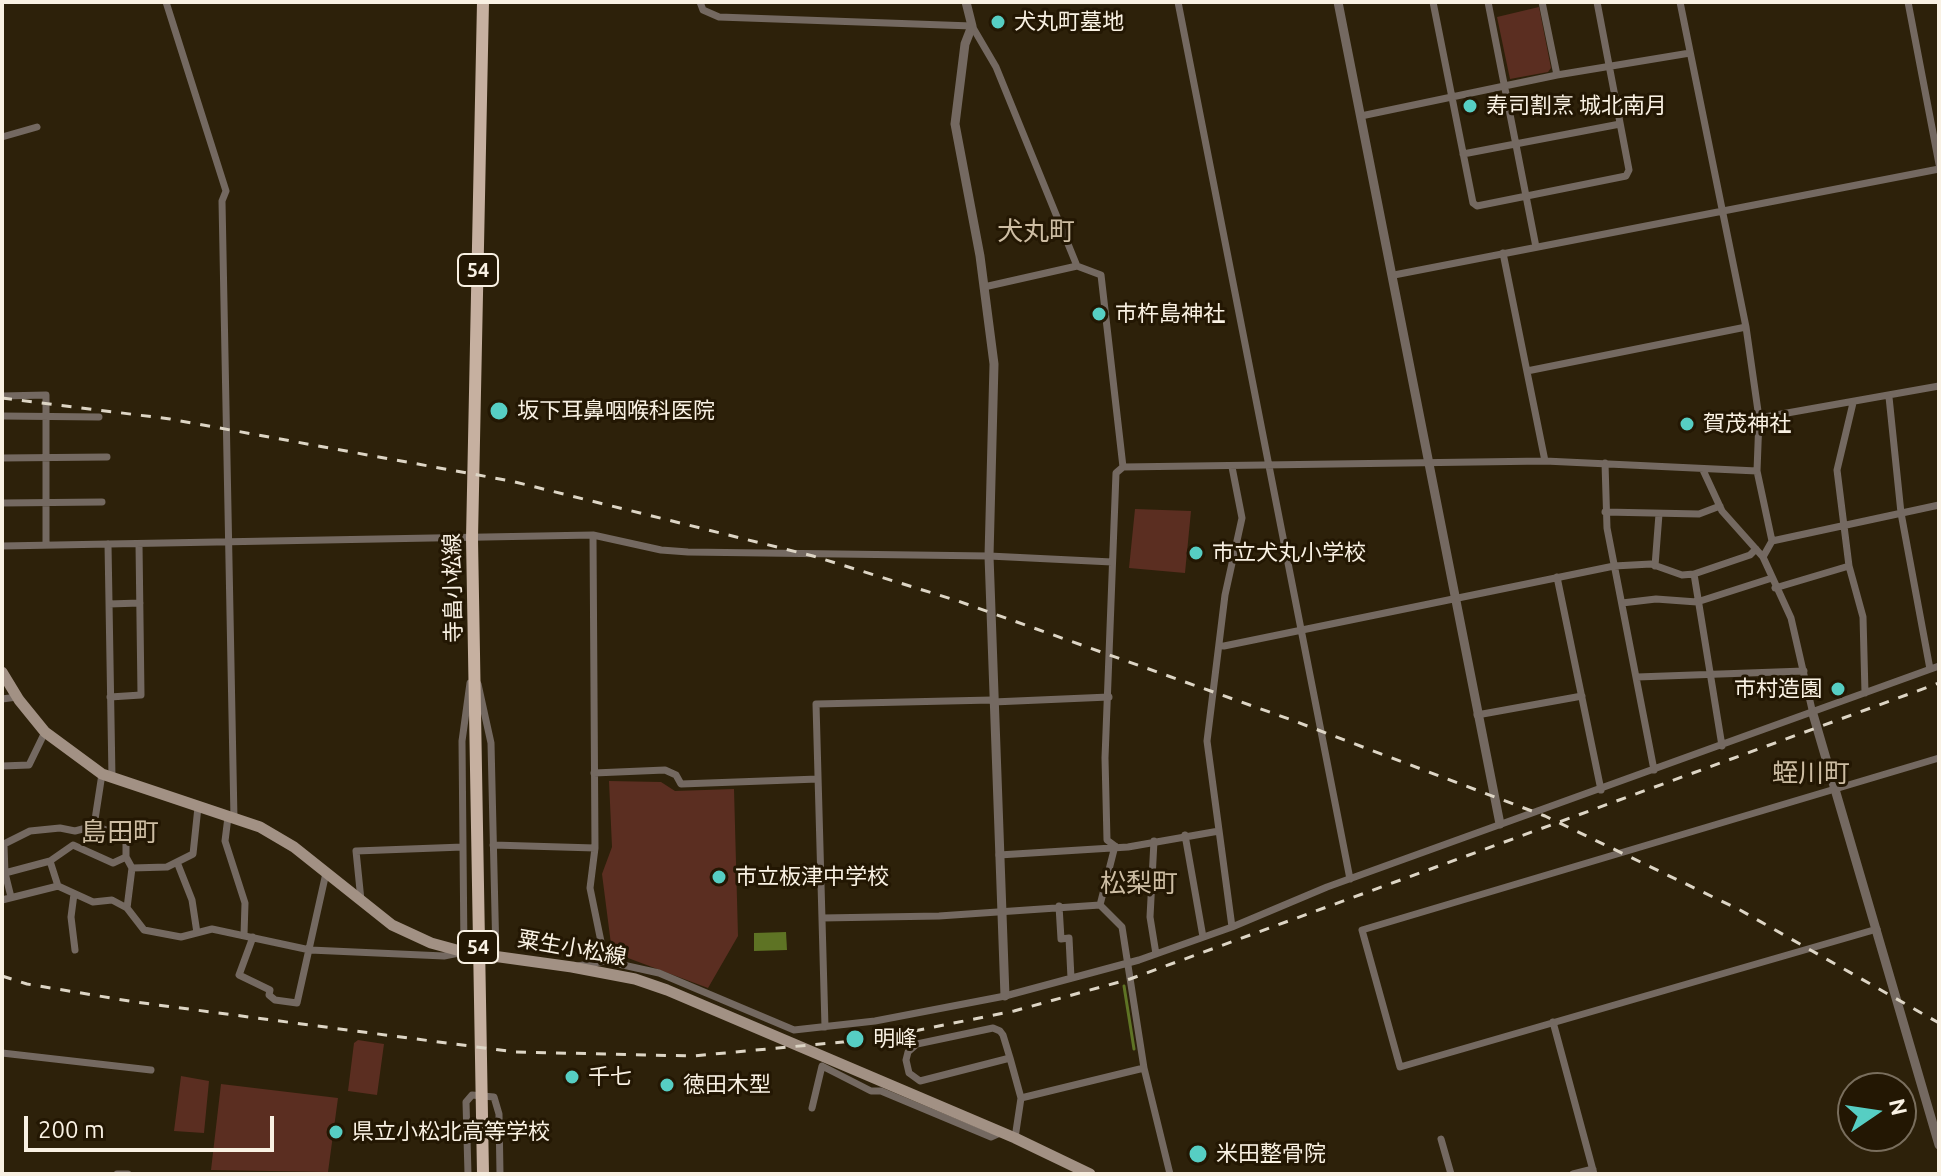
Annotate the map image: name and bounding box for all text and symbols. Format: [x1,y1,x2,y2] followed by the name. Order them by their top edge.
[1014,9,1124,35] place label: 犬丸町墓地
[989,13,1007,31] marker: 犬丸町墓地
[1486,93,1667,119] place label: 寿司割烹 城北南月
[1461,97,1479,115] marker: 寿司割烹 城北南月
[997,215,1075,247] district label: 犬丸町
[458,254,498,286] road number: 54
[1115,301,1225,327] place label: 市杵島神社
[1090,305,1108,323] marker: 市杵島神社
[517,398,715,424] place label: 坂下耳鼻咽喉科医院
[488,400,510,422] marker: 坂下耳鼻咽喉科医院
[1703,411,1791,437] place label: 賀茂神社
[1678,415,1696,433] marker: 賀茂神社
[439,533,467,643] street label: 寺畠小松線
[1212,540,1366,566] place label: 市立犬丸小学校
[1187,544,1205,562] marker: 市立犬丸小学校
[1734,676,1822,702] place label: 市村造園
[1829,680,1847,698] marker: 市村造園
[1772,757,1850,789] district label: 蛭川町
[81,816,159,848] district label: 島田町
[735,864,889,890] place label: 市立板津中学校
[1100,867,1178,899] district label: 松梨町
[710,868,728,886] marker: 市立板津中学校
[516,925,628,971] street label: 粟生小松線
[458,931,498,963] road number: 54
[873,1026,917,1052] place label: 明峰
[844,1028,866,1050] marker: 明峰
[588,1064,632,1090] place label: 千七
[563,1068,581,1086] marker: 千七
[683,1072,771,1098] place label: 徳田木型
[1837,1072,1917,1152] north arrow
[658,1076,676,1094] marker: 徳田木型
[1885,1096,1913,1118] text: N
[28,1100,278,1150] scale bar
[38,1116,105,1143] text: 200 m
[352,1119,550,1145] place label: 県立小松北高等学校
[327,1123,345,1141] marker: 県立小松北高等学校
[1216,1141,1326,1167] place label: 米田整骨院
[1187,1143,1209,1165] marker: 米田整骨院

